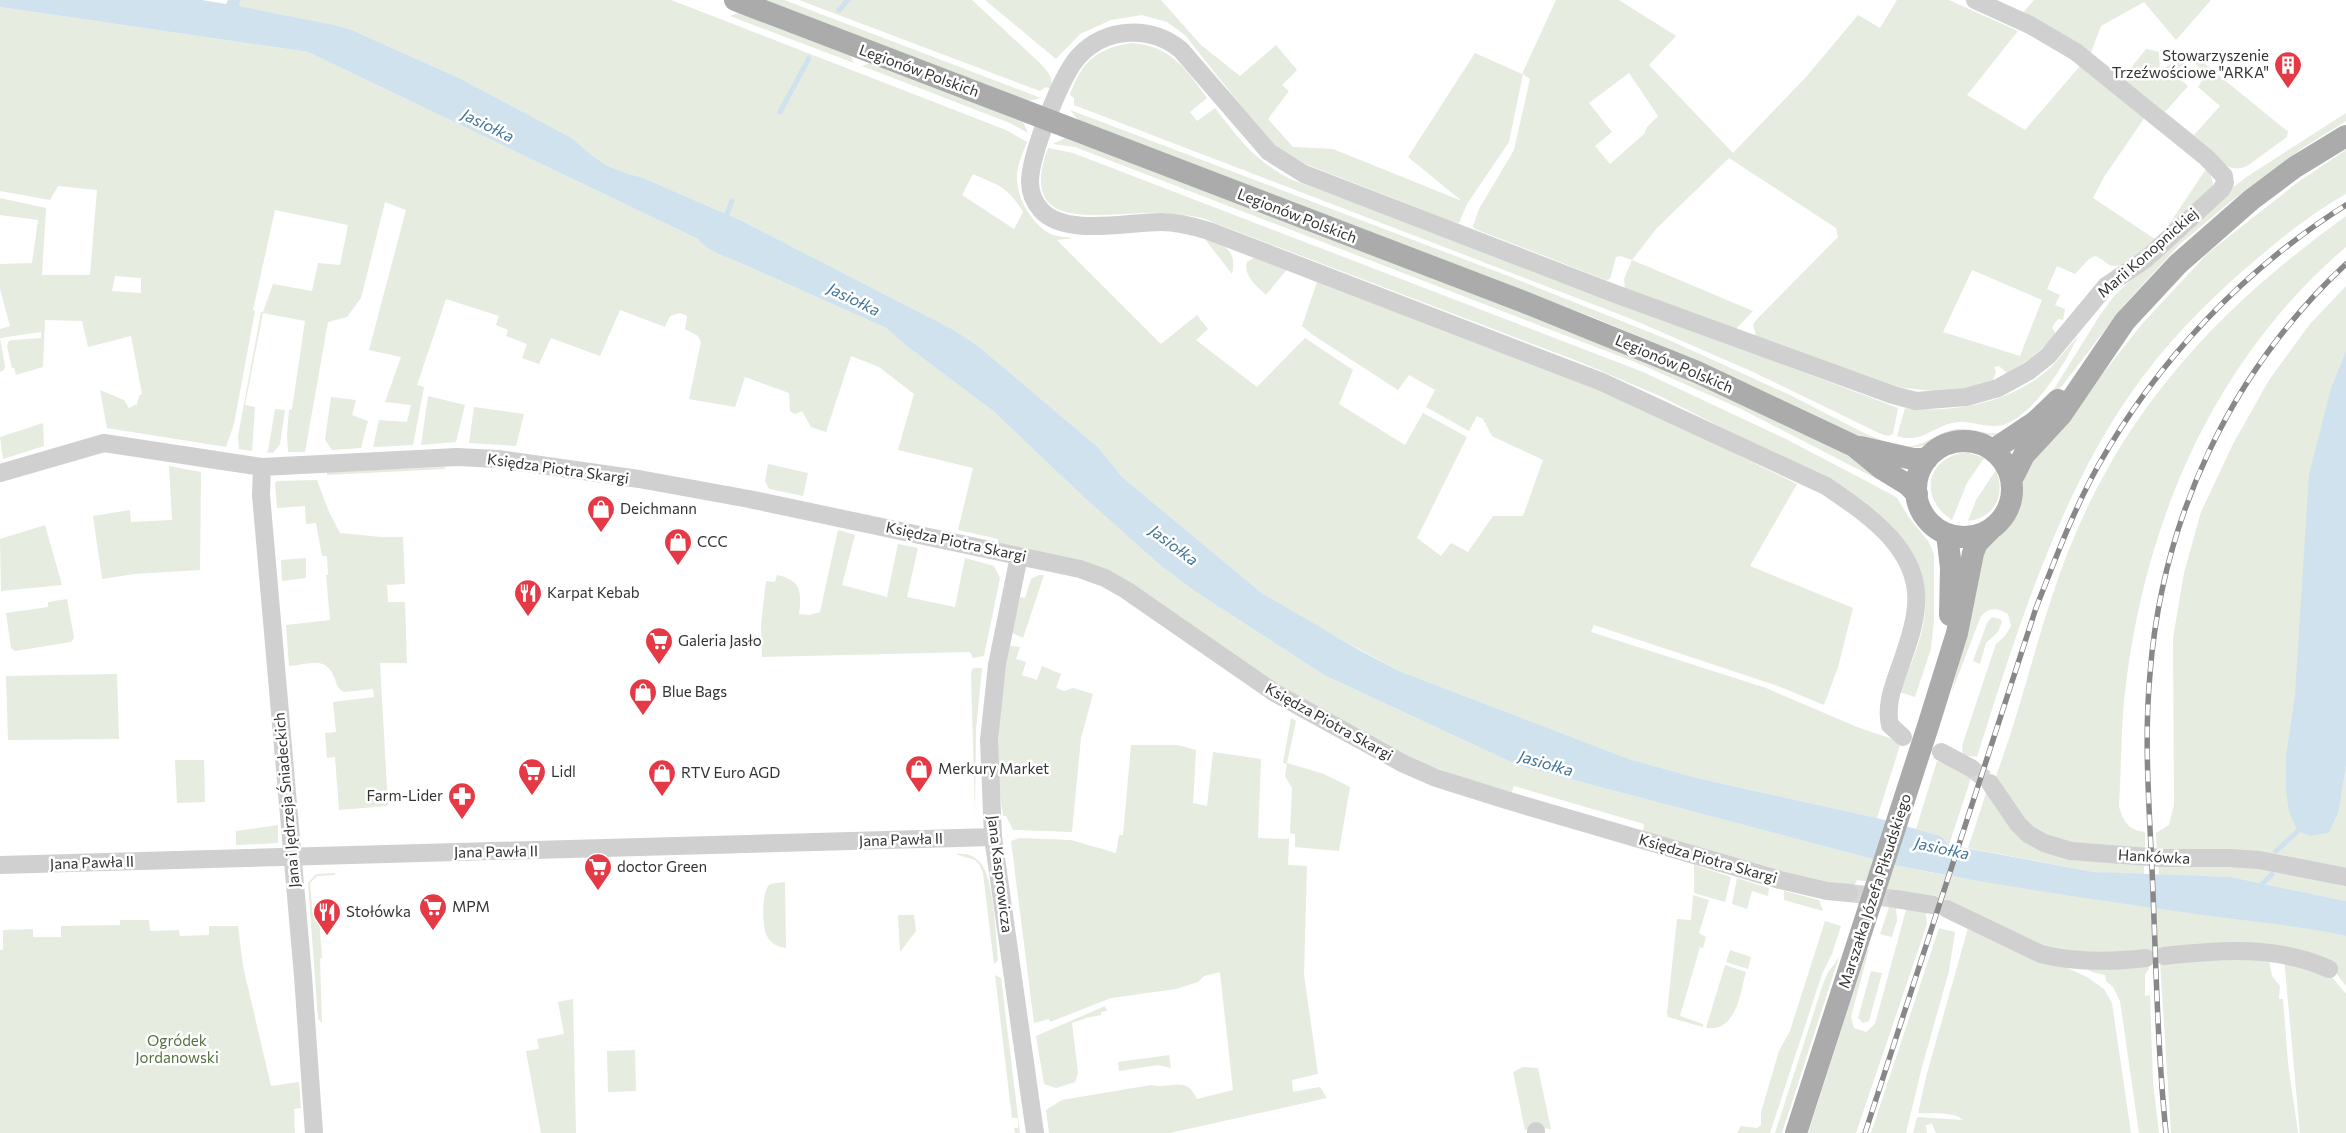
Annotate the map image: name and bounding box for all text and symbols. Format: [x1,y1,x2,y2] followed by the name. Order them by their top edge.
[857,40,982,100] street label: Legionów Polskich
[2112,46,2269,81] place label: Stowarzyszenie Trzeźwościowe "ARKA"
[2273,50,2303,89] building icon: Stowarzyszenie Trzeźwościowe "ARKA"
[457,103,517,145] water label: Jasiołka
[1235,184,1360,246] street label: Legionów Polskich
[2093,204,2201,301] street label: Marii Konopnickiej
[823,277,883,319] water label: Jasiołka
[1613,330,1736,396] street label: Legionów Polskich
[486,449,630,487] street label: Księdza Piotra Skargi
[586,494,616,533] shop icon: Deichmann
[620,499,697,517] place label: Deichmann
[884,517,1028,565] street label: Księdza Piotra Skargi
[1145,519,1202,569] water label: Jasiołka
[663,527,693,566] shop icon: CCC
[697,532,728,550] place label: CCC
[513,578,543,617] restaurant icon: Karpat Kebab
[547,583,640,601] place label: Karpat Kebab
[644,626,674,665] supermarket icon: Galeria Jasło
[678,631,762,649] place label: Galeria Jasło
[628,677,658,716] shop icon: Blue Bags
[1263,679,1396,764] street label: Księdza Piotra Skargi
[662,682,727,700] place label: Blue Bags
[268,712,303,889] street label: Jana i Jędrzeja Śniadeckich
[1515,745,1576,779] water label: Jasiołka
[904,754,934,793] shop icon: Merkury Market
[517,757,547,796] supermarket icon: Lidl
[647,758,677,797] shop icon: RTV Euro AGD
[938,759,1049,777] place label: Merkury Market
[551,762,576,780] place label: Lidl
[681,763,780,781] place label: RTV Euro AGD
[447,781,477,820] pharmacy icon: Farm-Lider
[366,786,443,804] place label: Farm-Lider
[1834,791,1914,990] street label: Marszałka Józefa Piłsudskiego
[985,814,1017,934] street label: Jana Kasprowicza
[859,829,943,849] street label: Jana Pawła II
[1637,830,1780,886] street label: Księdza Piotra Skargi
[1911,832,1971,863] water label: Jasiołka
[454,841,538,861] street label: Jana Pawła II
[2118,845,2191,867] street label: Hankówka
[50,852,134,872] street label: Jana Pawła II
[583,852,613,891] supermarket icon: doctor Green
[617,857,707,875] place label: doctor Green
[418,892,448,931] supermarket icon: MPM
[312,897,342,936] restaurant icon: Stołówka
[452,897,490,915] place label: MPM
[346,902,411,920] place label: Stołówka
[135,1031,219,1066] park label: Ogródek Jordanowski

